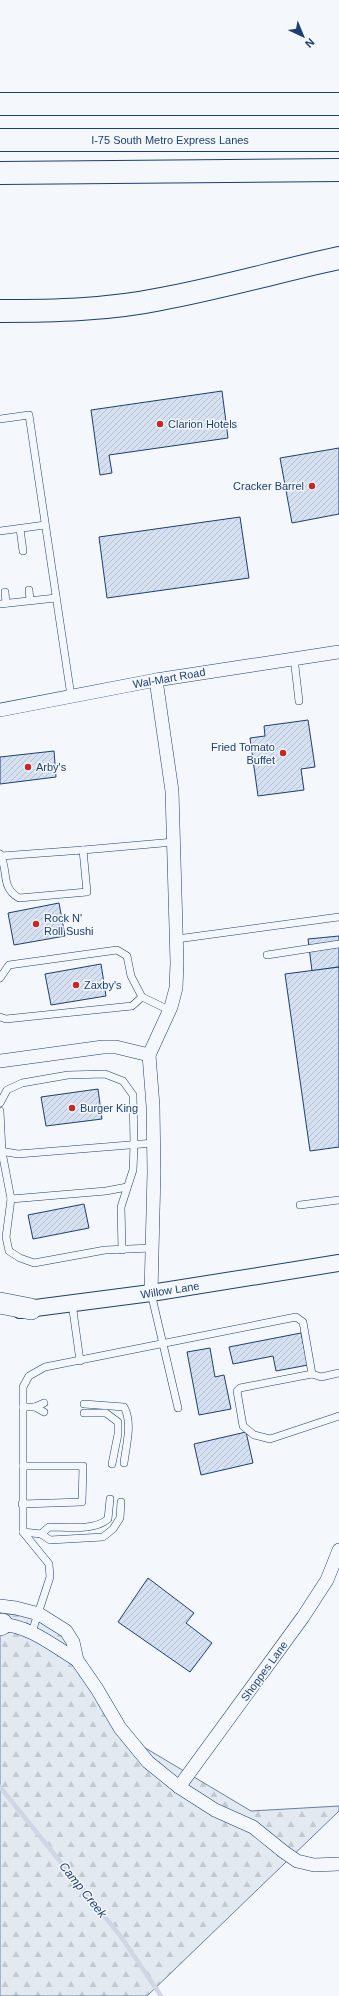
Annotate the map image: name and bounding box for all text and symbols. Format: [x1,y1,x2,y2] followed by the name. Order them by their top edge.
[283,16,323,56] north arrow
[303,36,317,50] text: N
[91,134,249,146] street label: I-75 South Metro Express Lanes
[168,418,238,430] place label: Clarion Hotels
[155,419,165,429] marker: Clarion Hotels
[233,480,304,492] place label: Cracker Barrel
[307,481,317,491] marker: Cracker Barrel
[132,666,206,690] street label: Wal-Mart Road
[211,741,275,766] place label: Fried Tomato Buffet
[278,748,288,758] marker: Fried Tomato Buffet
[36,761,67,773] place label: Arby's
[23,762,33,772] marker: Arby's
[44,912,94,937] place label: Rock N' Roll Sushi
[31,919,41,929] marker: Rock N' Roll Sushi
[84,979,122,991] place label: Zaxby's
[71,980,81,990] marker: Zaxby's
[80,1102,138,1114] place label: Burger King
[67,1103,77,1113] marker: Burger King
[140,1279,200,1301] street label: Willow Lane
[238,1639,290,1703] street label: Shoppes Lane
[56,1859,110,1921] water label: Camp Creek

